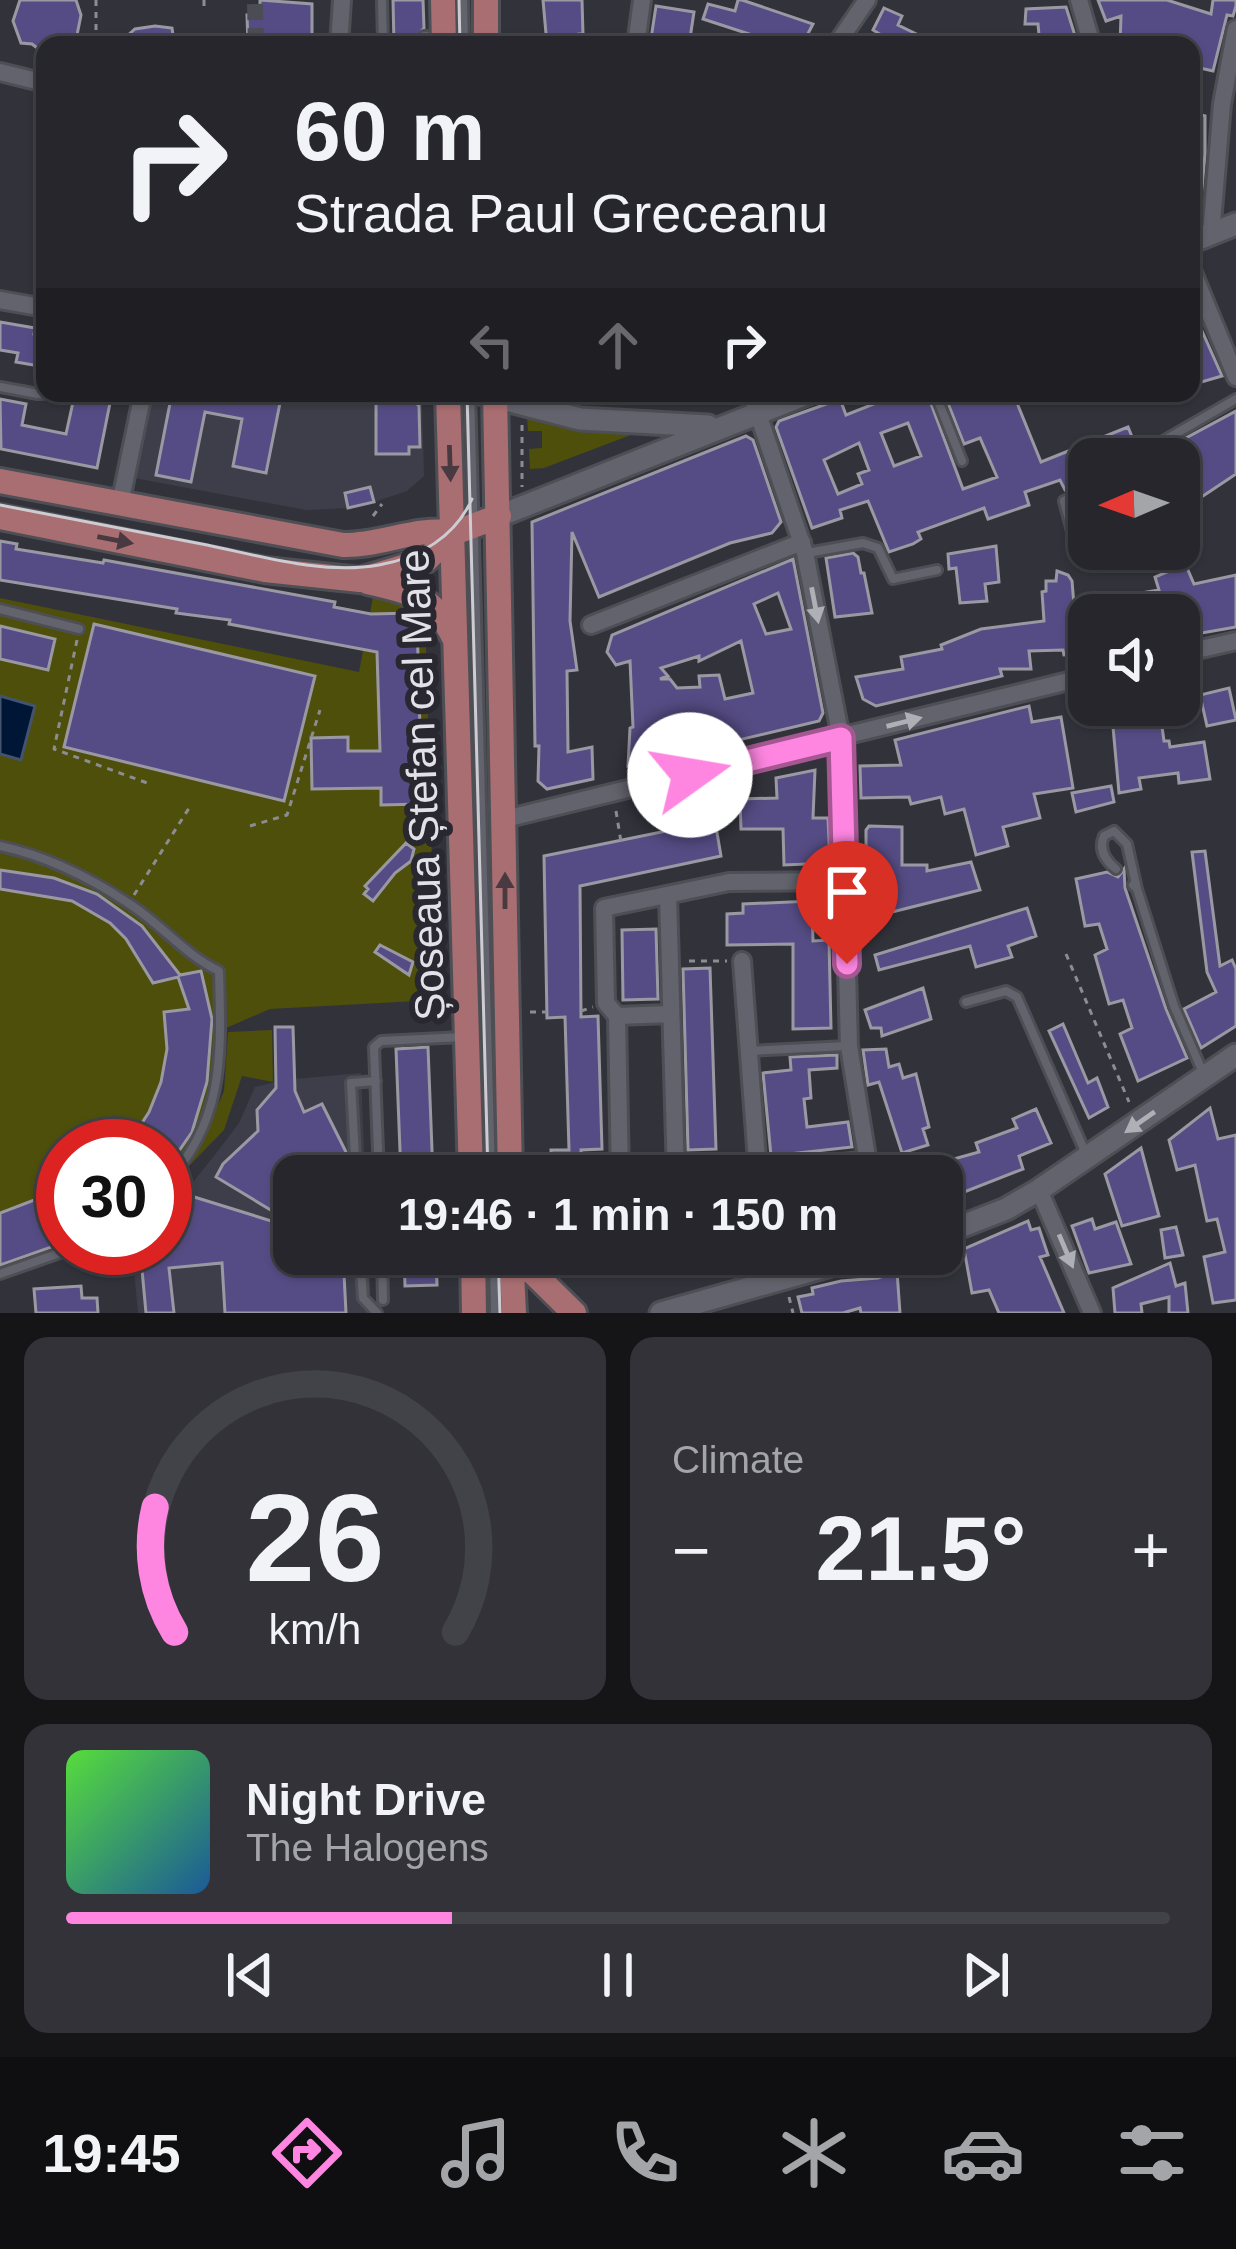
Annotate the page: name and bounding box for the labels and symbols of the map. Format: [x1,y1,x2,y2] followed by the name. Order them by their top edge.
[1068,438,1200,570] north arrow
[440,445,459,483] one-way arrow
[96,531,134,550] one-way arrow
[390,549,454,1021] street label: Șoseaua Ștefan cel Mare
[806,587,825,625] one-way arrow
[627,712,753,838] position arrow
[886,712,923,731] one-way arrow
[796,841,898,964] pin
[495,871,515,909] one-way arrow
[1124,1110,1156,1133] one-way arrow
[36,1119,192,1275] speed limit sign: 30
[1056,1234,1076,1269] one-way arrow

